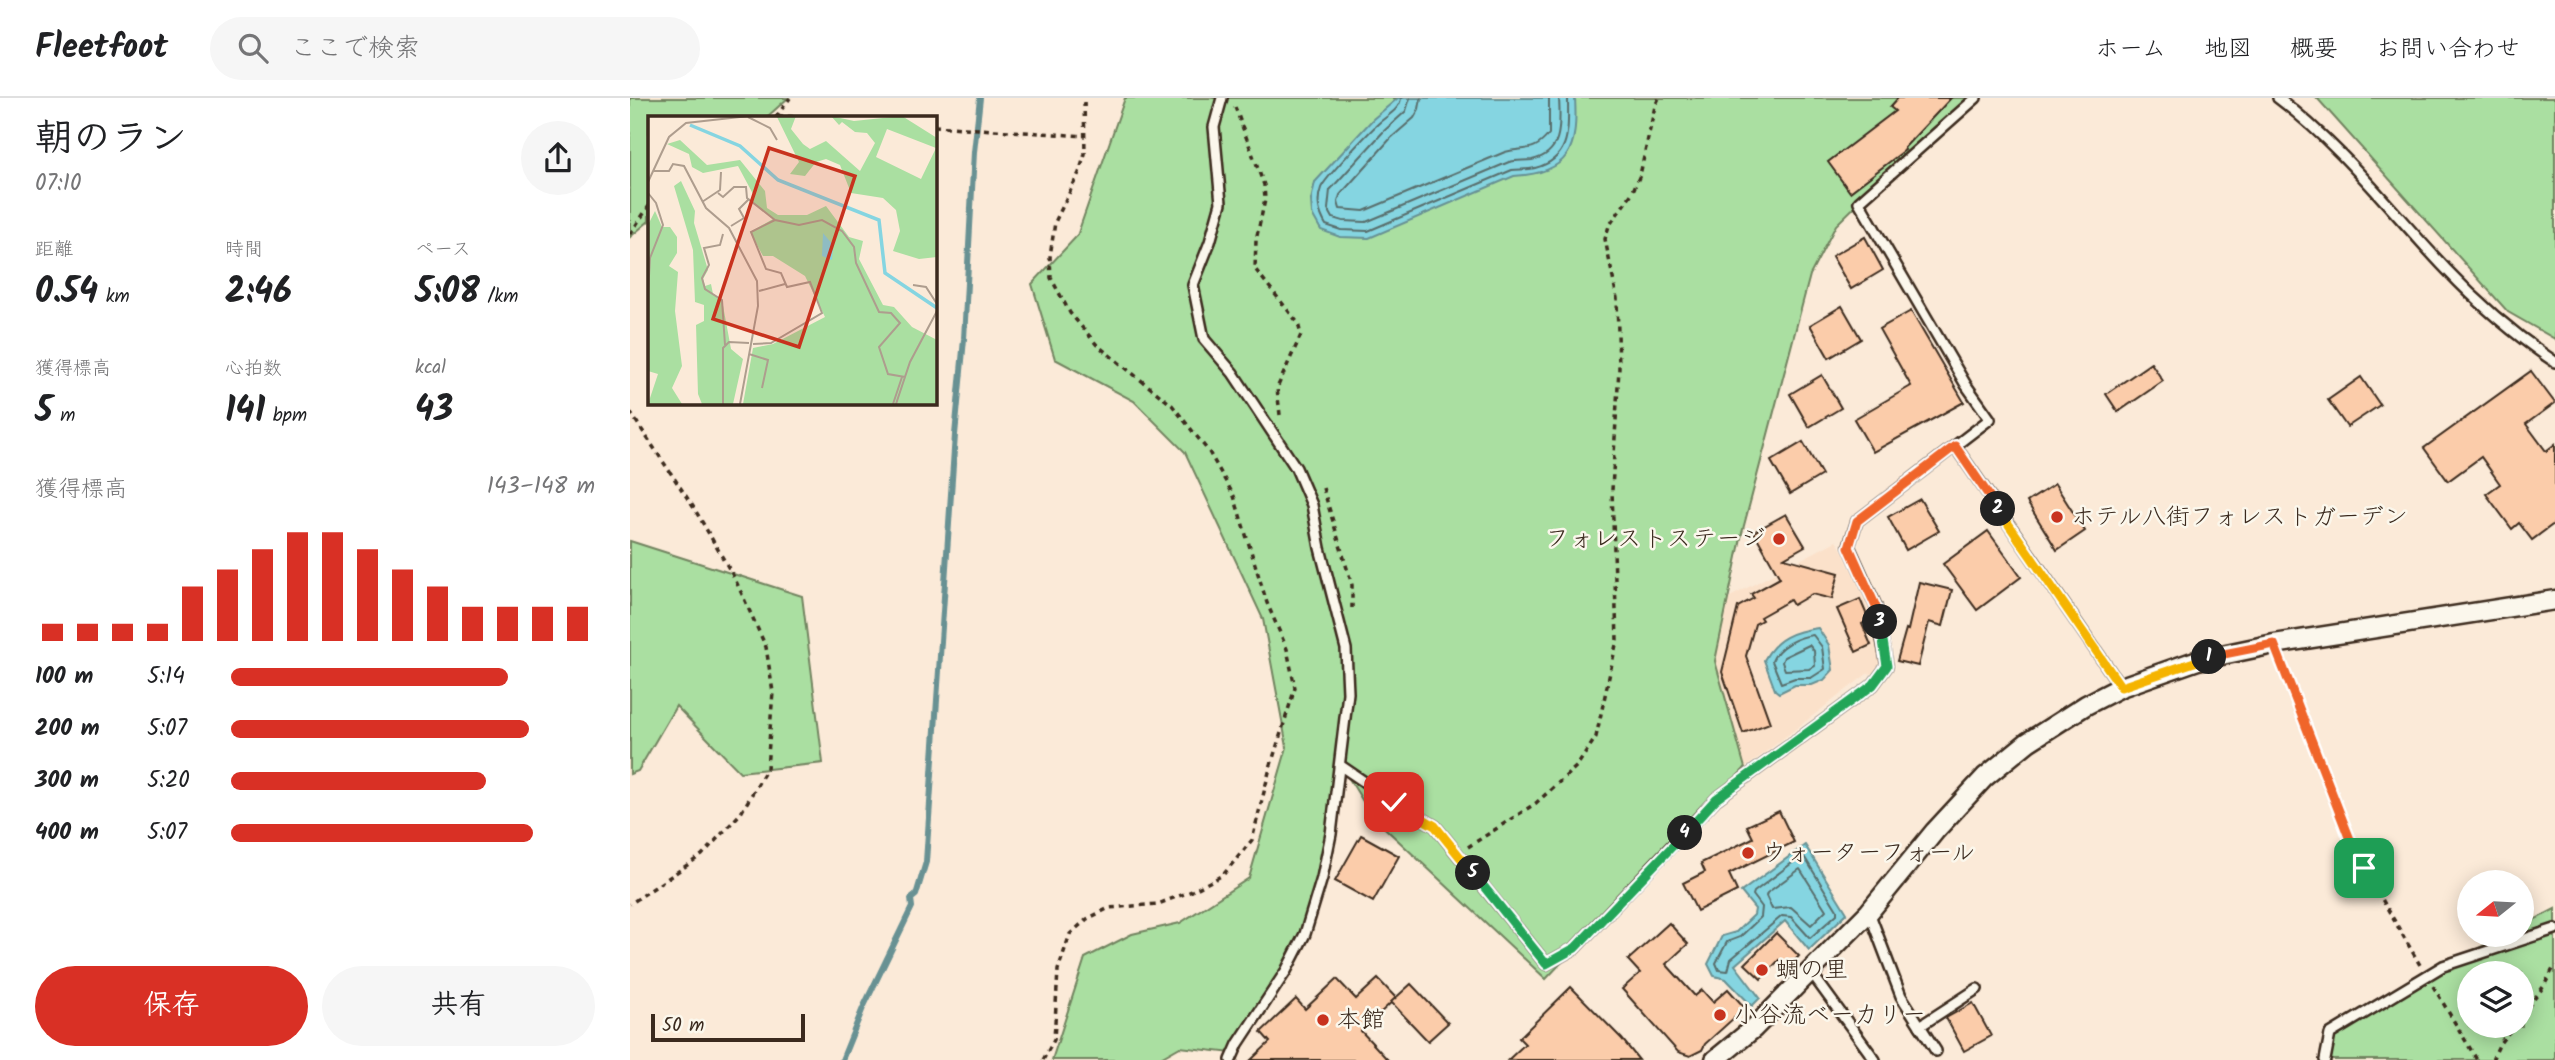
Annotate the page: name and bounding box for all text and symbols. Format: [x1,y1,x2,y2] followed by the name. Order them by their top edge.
[210,17,700,80] search box
[35,22,168,75] text: Fleetfoot
[290,28,420,70] text: ここで検索
[234,29,272,67] icon: search
[2095,30,2166,69] text: ホーム
[2204,30,2252,69] text: 地図
[2290,30,2338,69] text: 概要
[2376,30,2520,69] text: お問い合わせ
[35,110,187,170] text: 朝のラン
[648,116,936,404] inset map
[521,121,595,195] button: share
[35,166,81,202] text: 07:10
[35,235,73,265] text: 距離
[225,235,263,265] text: 時間
[415,235,471,265] text: ペース
[35,265,98,321] text: 0.54
[225,265,292,321] text: 2:46
[415,265,480,321] text: 5:08
[98,282,130,312] text: km
[480,282,518,312] text: /km
[415,353,446,383] text: kcal
[35,354,111,384] text: 獲得標高
[225,354,282,384] text: 心拍数
[415,383,453,439] text: 43
[35,384,53,440] text: 5
[225,384,265,440] text: 141
[53,401,75,431] text: m
[265,401,307,431] text: bpm
[487,469,595,505] text: 143–148 m
[35,472,127,508] text: 獲得標高
[1980,492,2016,526] pin: 2
[1992,493,2003,523] text: 2
[2071,498,2408,537] place label: ホテル八街フォレストガーデン
[2049,509,2065,525] marker: ホテル八街フォレストガーデン
[1545,520,1765,559] place label: フォレストステージ
[1771,531,1787,547] marker: フォレストステージ
[1862,604,1898,640] pin: 3
[1874,606,1885,636] text: 3
[2192,640,2226,674] pin: 1
[2206,641,2211,671] text: 1
[35,659,93,695] text: 100 m
[147,659,185,695] text: 5:14
[35,711,100,747] text: 200 m
[147,711,187,747] text: 5:07
[35,763,99,799] text: 300 m
[147,763,190,799] text: 5:20
[1364,772,1424,832] pin
[1375,783,1413,821] icon: check
[35,815,99,851] text: 400 m
[147,815,187,851] text: 5:07
[1668,816,1702,850] pin: 4
[1679,817,1690,847] text: 4
[1762,834,1975,873] place label: ウォーターフォール
[2334,838,2394,898] pin
[1740,845,1756,861] marker: ウォーターフォール
[2345,849,2383,887] icon: arrive
[1456,856,1490,890] pin: 5
[1468,857,1477,887] text: 5
[2457,870,2534,947] north arrow
[2457,870,2534,1038] map controls
[1776,951,1848,990] place label: 蜩の里
[2457,961,2534,1038] button: layers
[1754,962,1770,978] marker: 蜩の里
[35,966,308,1046] button: 保存
[322,966,595,1046] button: 共有
[1734,996,1926,1035] place label: 小谷流ベーカリー
[1337,1001,1385,1040] place label: 本館
[1712,1007,1728,1023] marker: 小谷流ベーカリー
[651,1011,805,1043] scale bar
[662,1011,704,1041] text: 50 m
[1315,1012,1331,1028] marker: 本館

